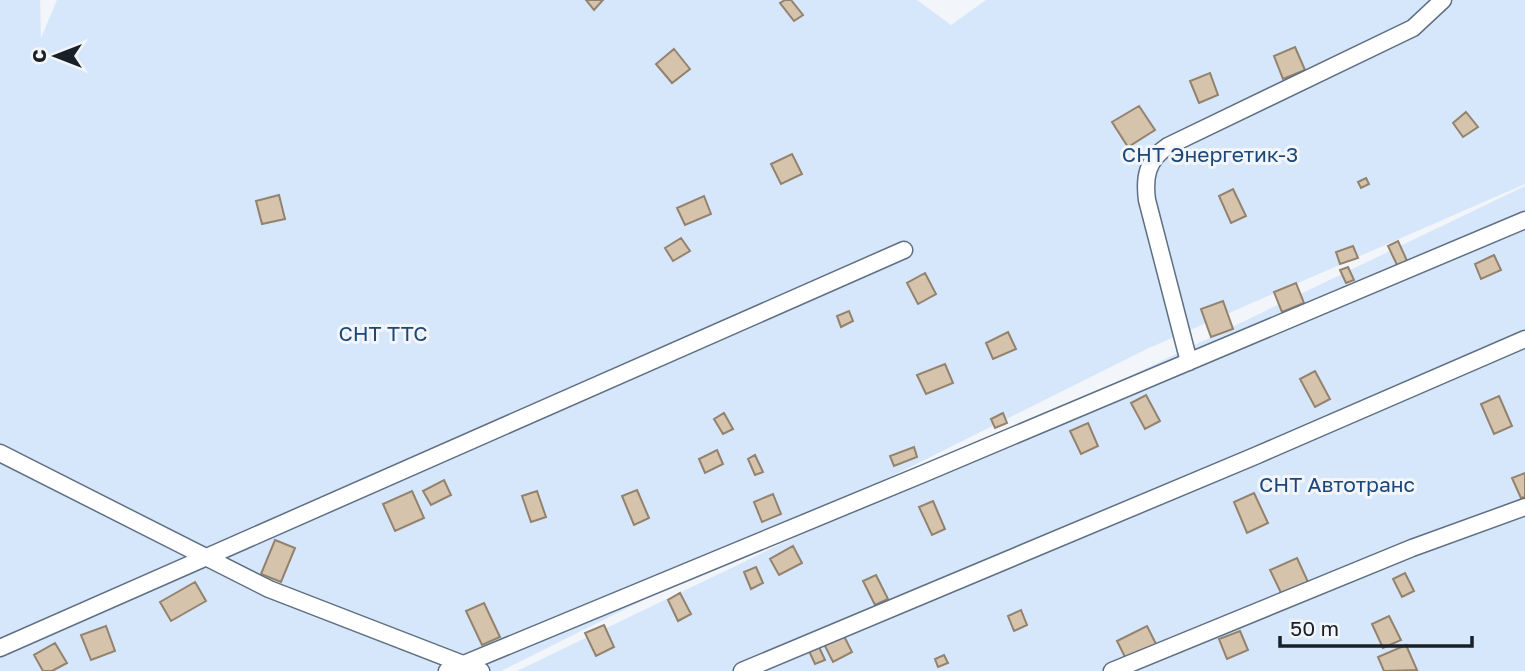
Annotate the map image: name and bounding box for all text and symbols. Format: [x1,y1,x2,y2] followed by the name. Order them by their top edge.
[21,21,91,91] north arrow
[27,49,50,63] text: С
[1122,141,1298,167] park label: СНТ Энергетик-3
[338,320,428,346] park label: СНТ ТТС
[1259,471,1415,497] park label: СНТ Автотранс
[1280,604,1472,648] scale bar
[1290,615,1339,641] text: 50 m

